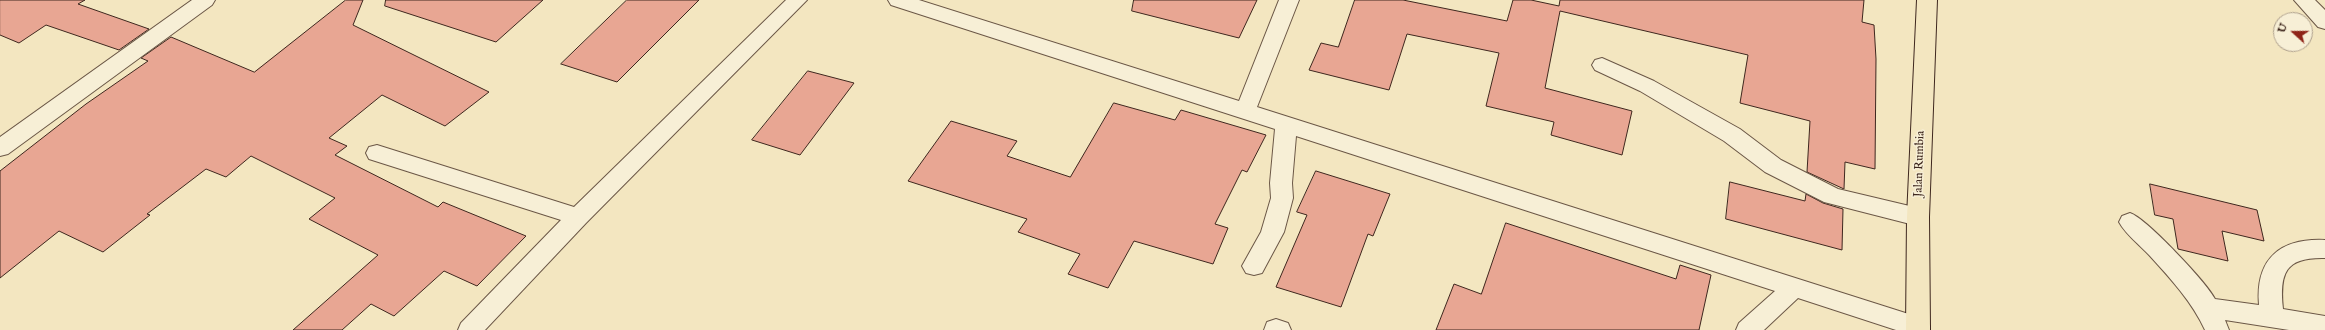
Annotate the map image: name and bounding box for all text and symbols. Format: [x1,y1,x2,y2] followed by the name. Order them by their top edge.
[2273,12,2313,52] north arrow
[2275,21,2291,35] text: U
[1912,131,1928,197] street label: Jalan Rumbia

